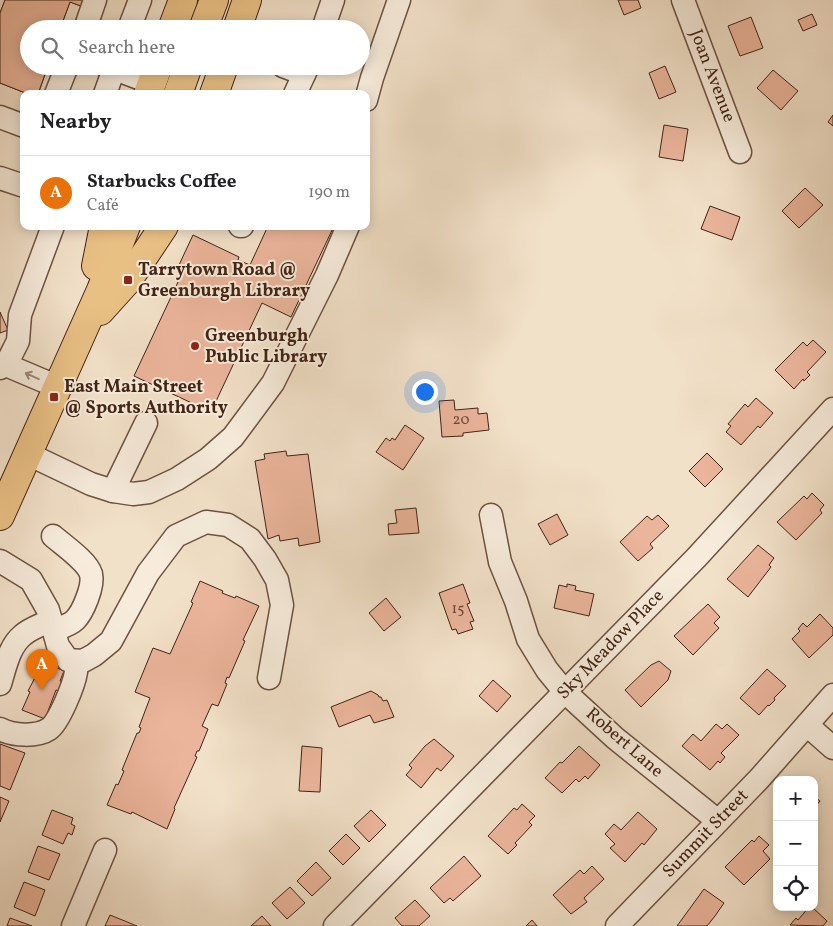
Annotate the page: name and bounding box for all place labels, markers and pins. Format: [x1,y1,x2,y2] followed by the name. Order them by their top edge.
[138,258,310,304] place label: Tarrytown Road @ Greenburgh Library
[122,274,134,286] marker: Tarrytown Road @ Greenburgh Library
[205,324,327,370] place label: Greenburgh Public Library
[189,340,201,352] marker: Greenburgh Public Library
[64,375,228,421] place label: East Main Street @ Sports Authority
[48,391,60,403] marker: East Main Street @ Sports Authority
[26,649,58,690] pin: A

